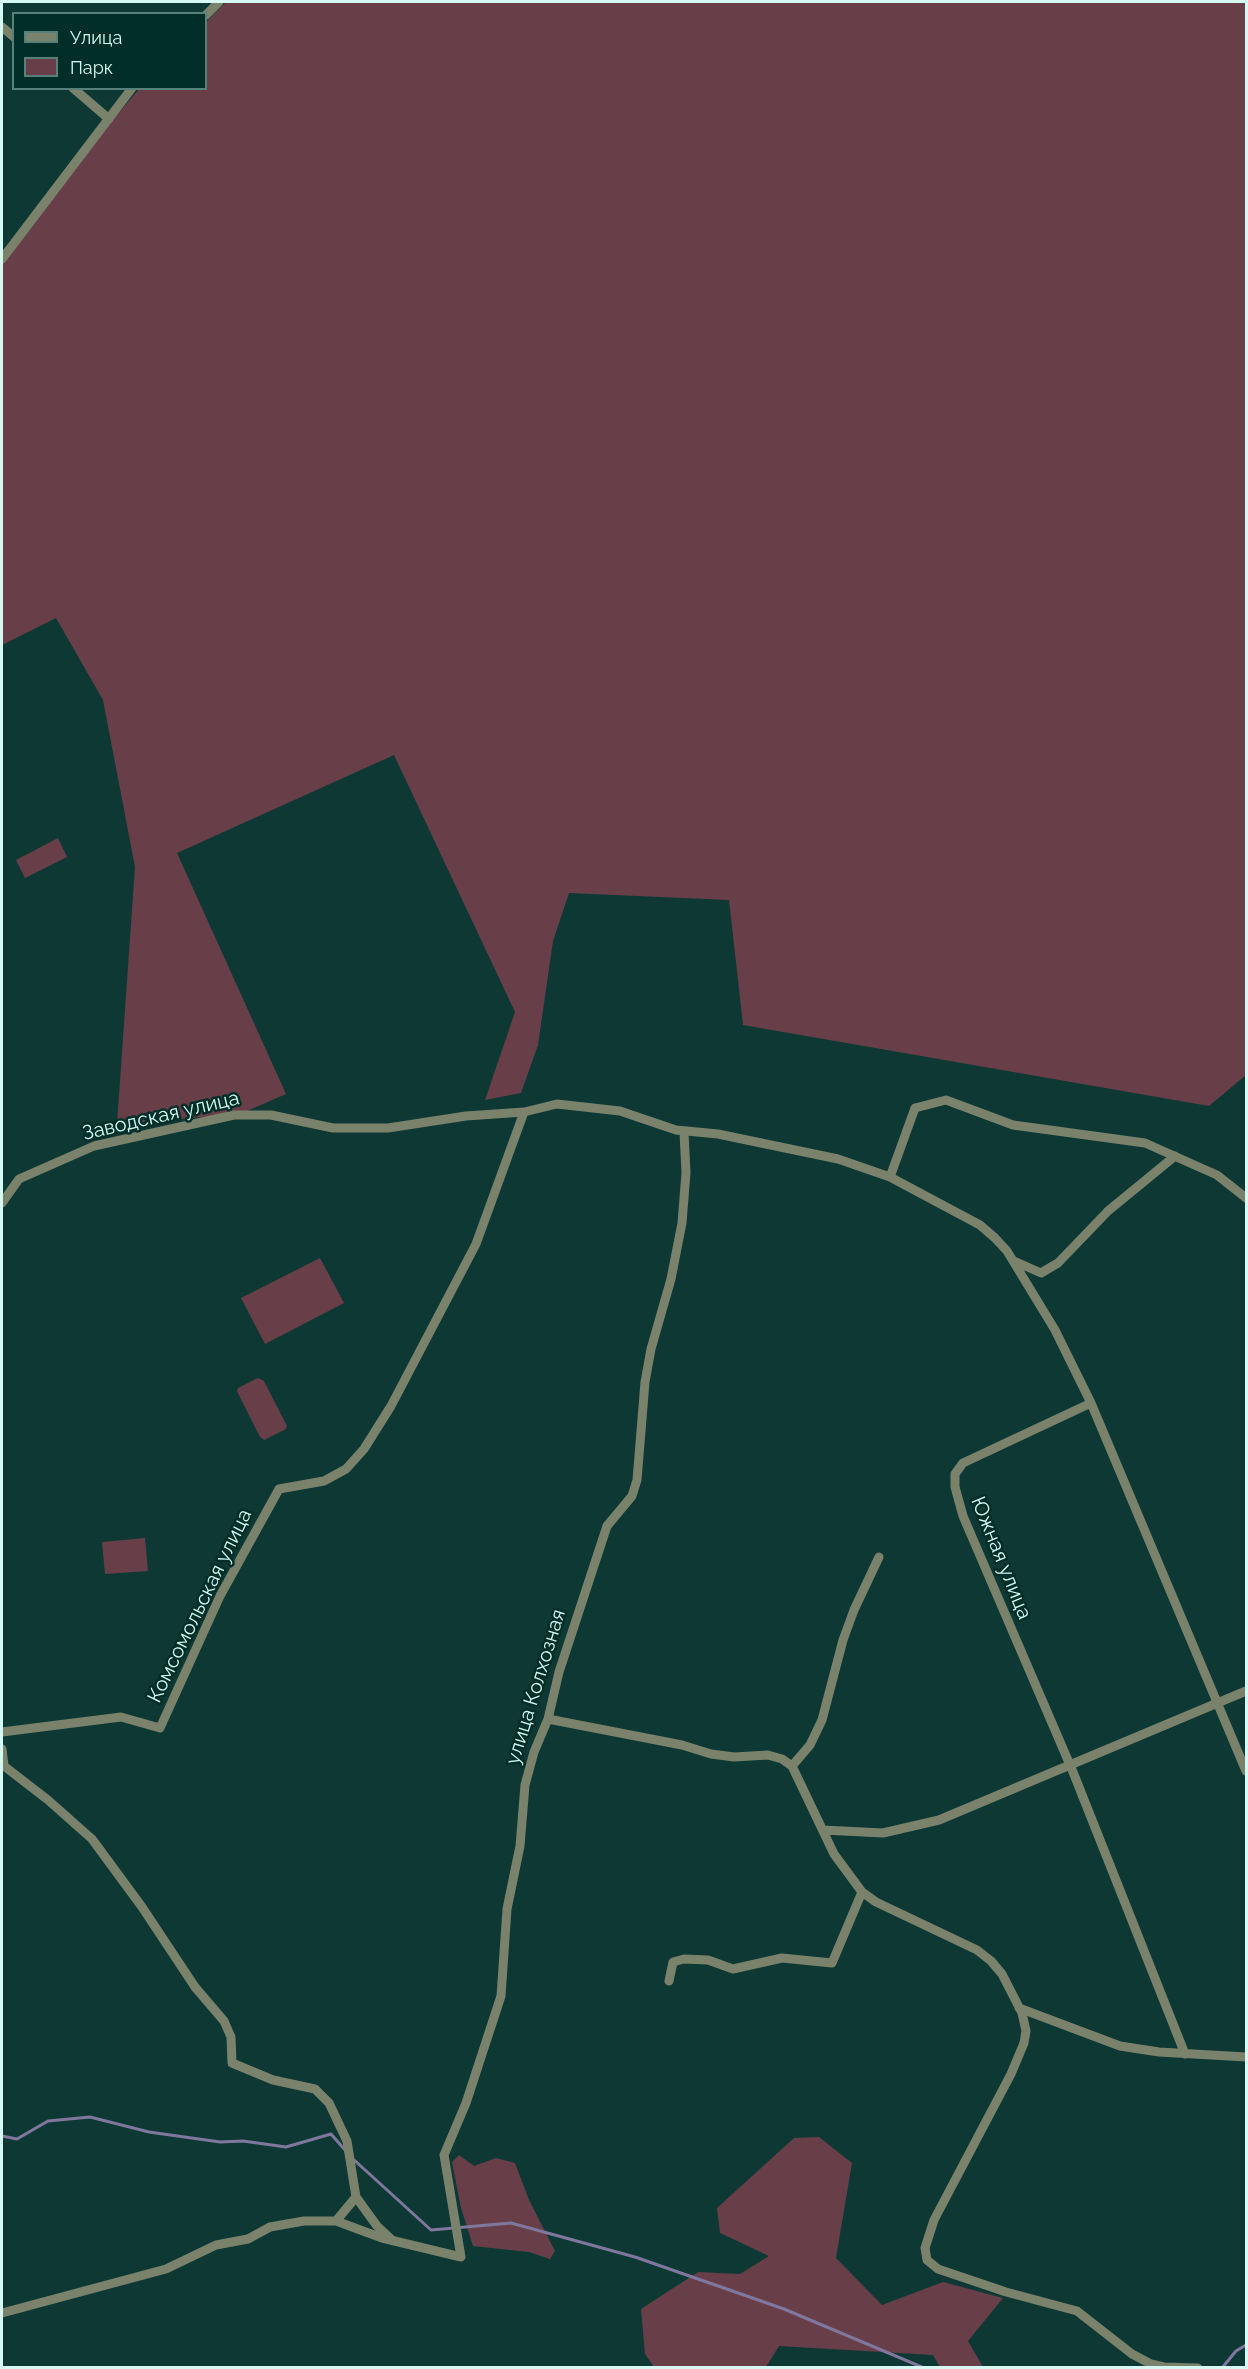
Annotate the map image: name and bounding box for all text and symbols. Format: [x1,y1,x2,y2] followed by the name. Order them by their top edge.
[12,12,207,90] legend
[70,27,122,48] text: Улица
[70,57,113,78] text: Парк
[80,1086,242,1146] street label: Заводская улица
[966,1493,1036,1623] street label: Южная улица
[143,1505,257,1707] street label: Комсомольская улица
[501,1606,571,1768] street label: улица Колхозная

